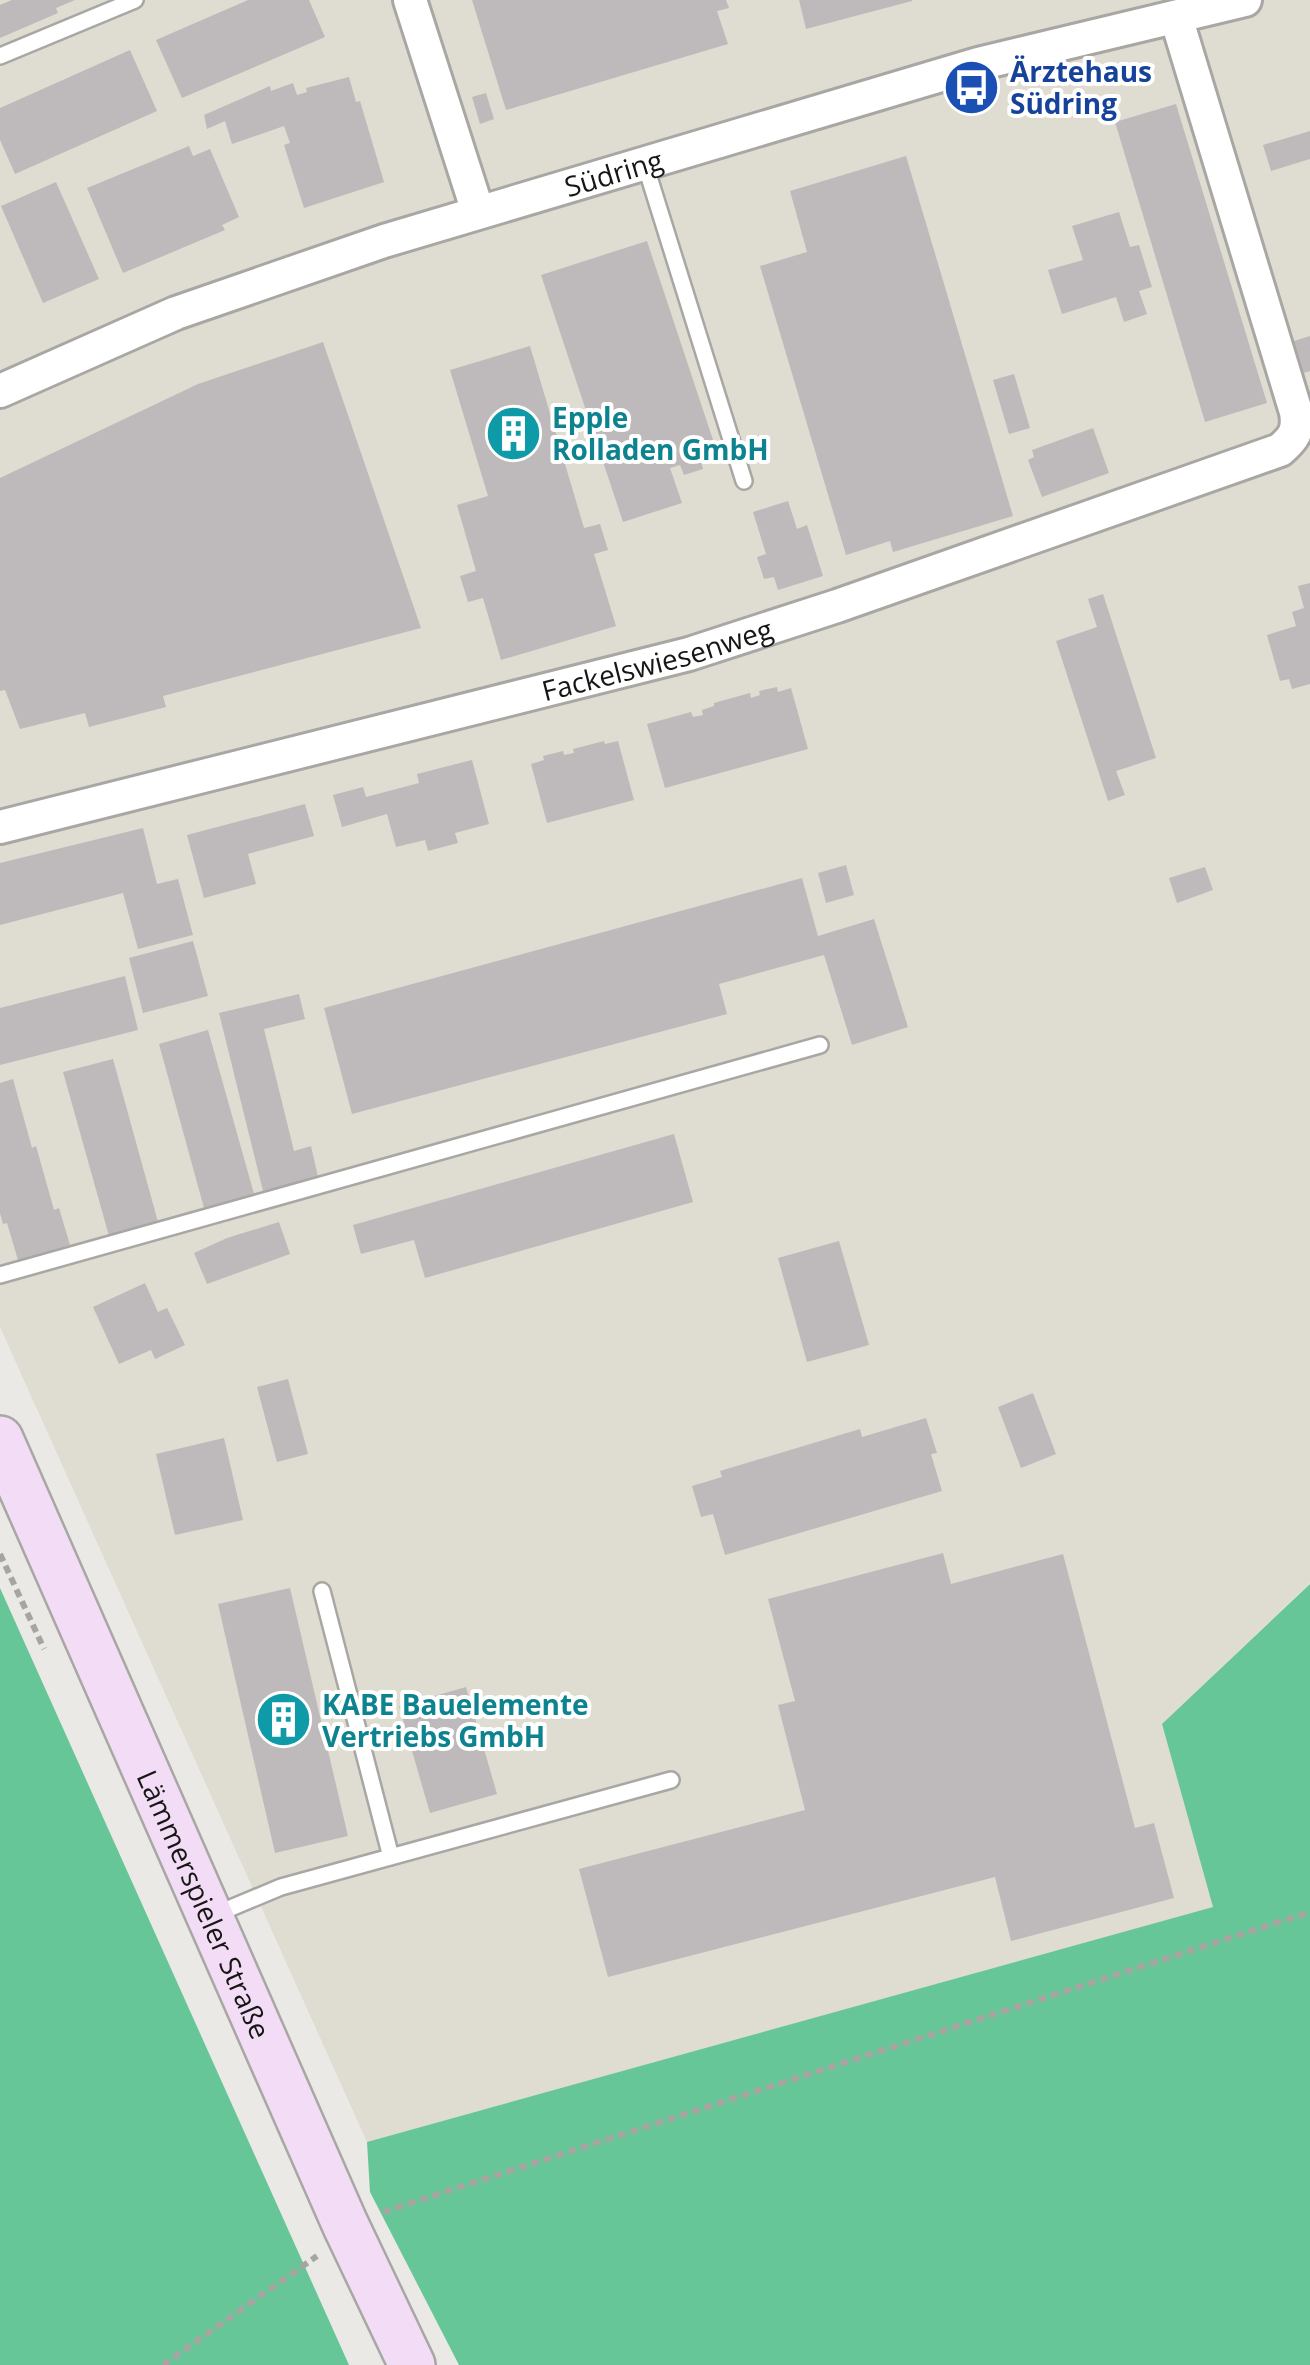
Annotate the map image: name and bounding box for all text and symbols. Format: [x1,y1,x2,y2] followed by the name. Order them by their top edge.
[1010,52,1152,122] place label: Ärztehaus Südring
[941,57,1001,117] bus stop icon: Ärztehaus Südring
[560,140,667,205] street label: Südring
[552,398,769,468] place label: Epple Rolladen GmbH
[483,403,543,463] building icon: Epple Rolladen GmbH
[538,609,777,709] street label: Fackelswiesenweg
[322,1685,589,1755] place label: KABE Bauelemente Vertriebs GmbH
[253,1690,313,1750] building icon: KABE Bauelemente Vertriebs GmbH
[129,1764,280,2044] street label: Lämmerspieler Straße

